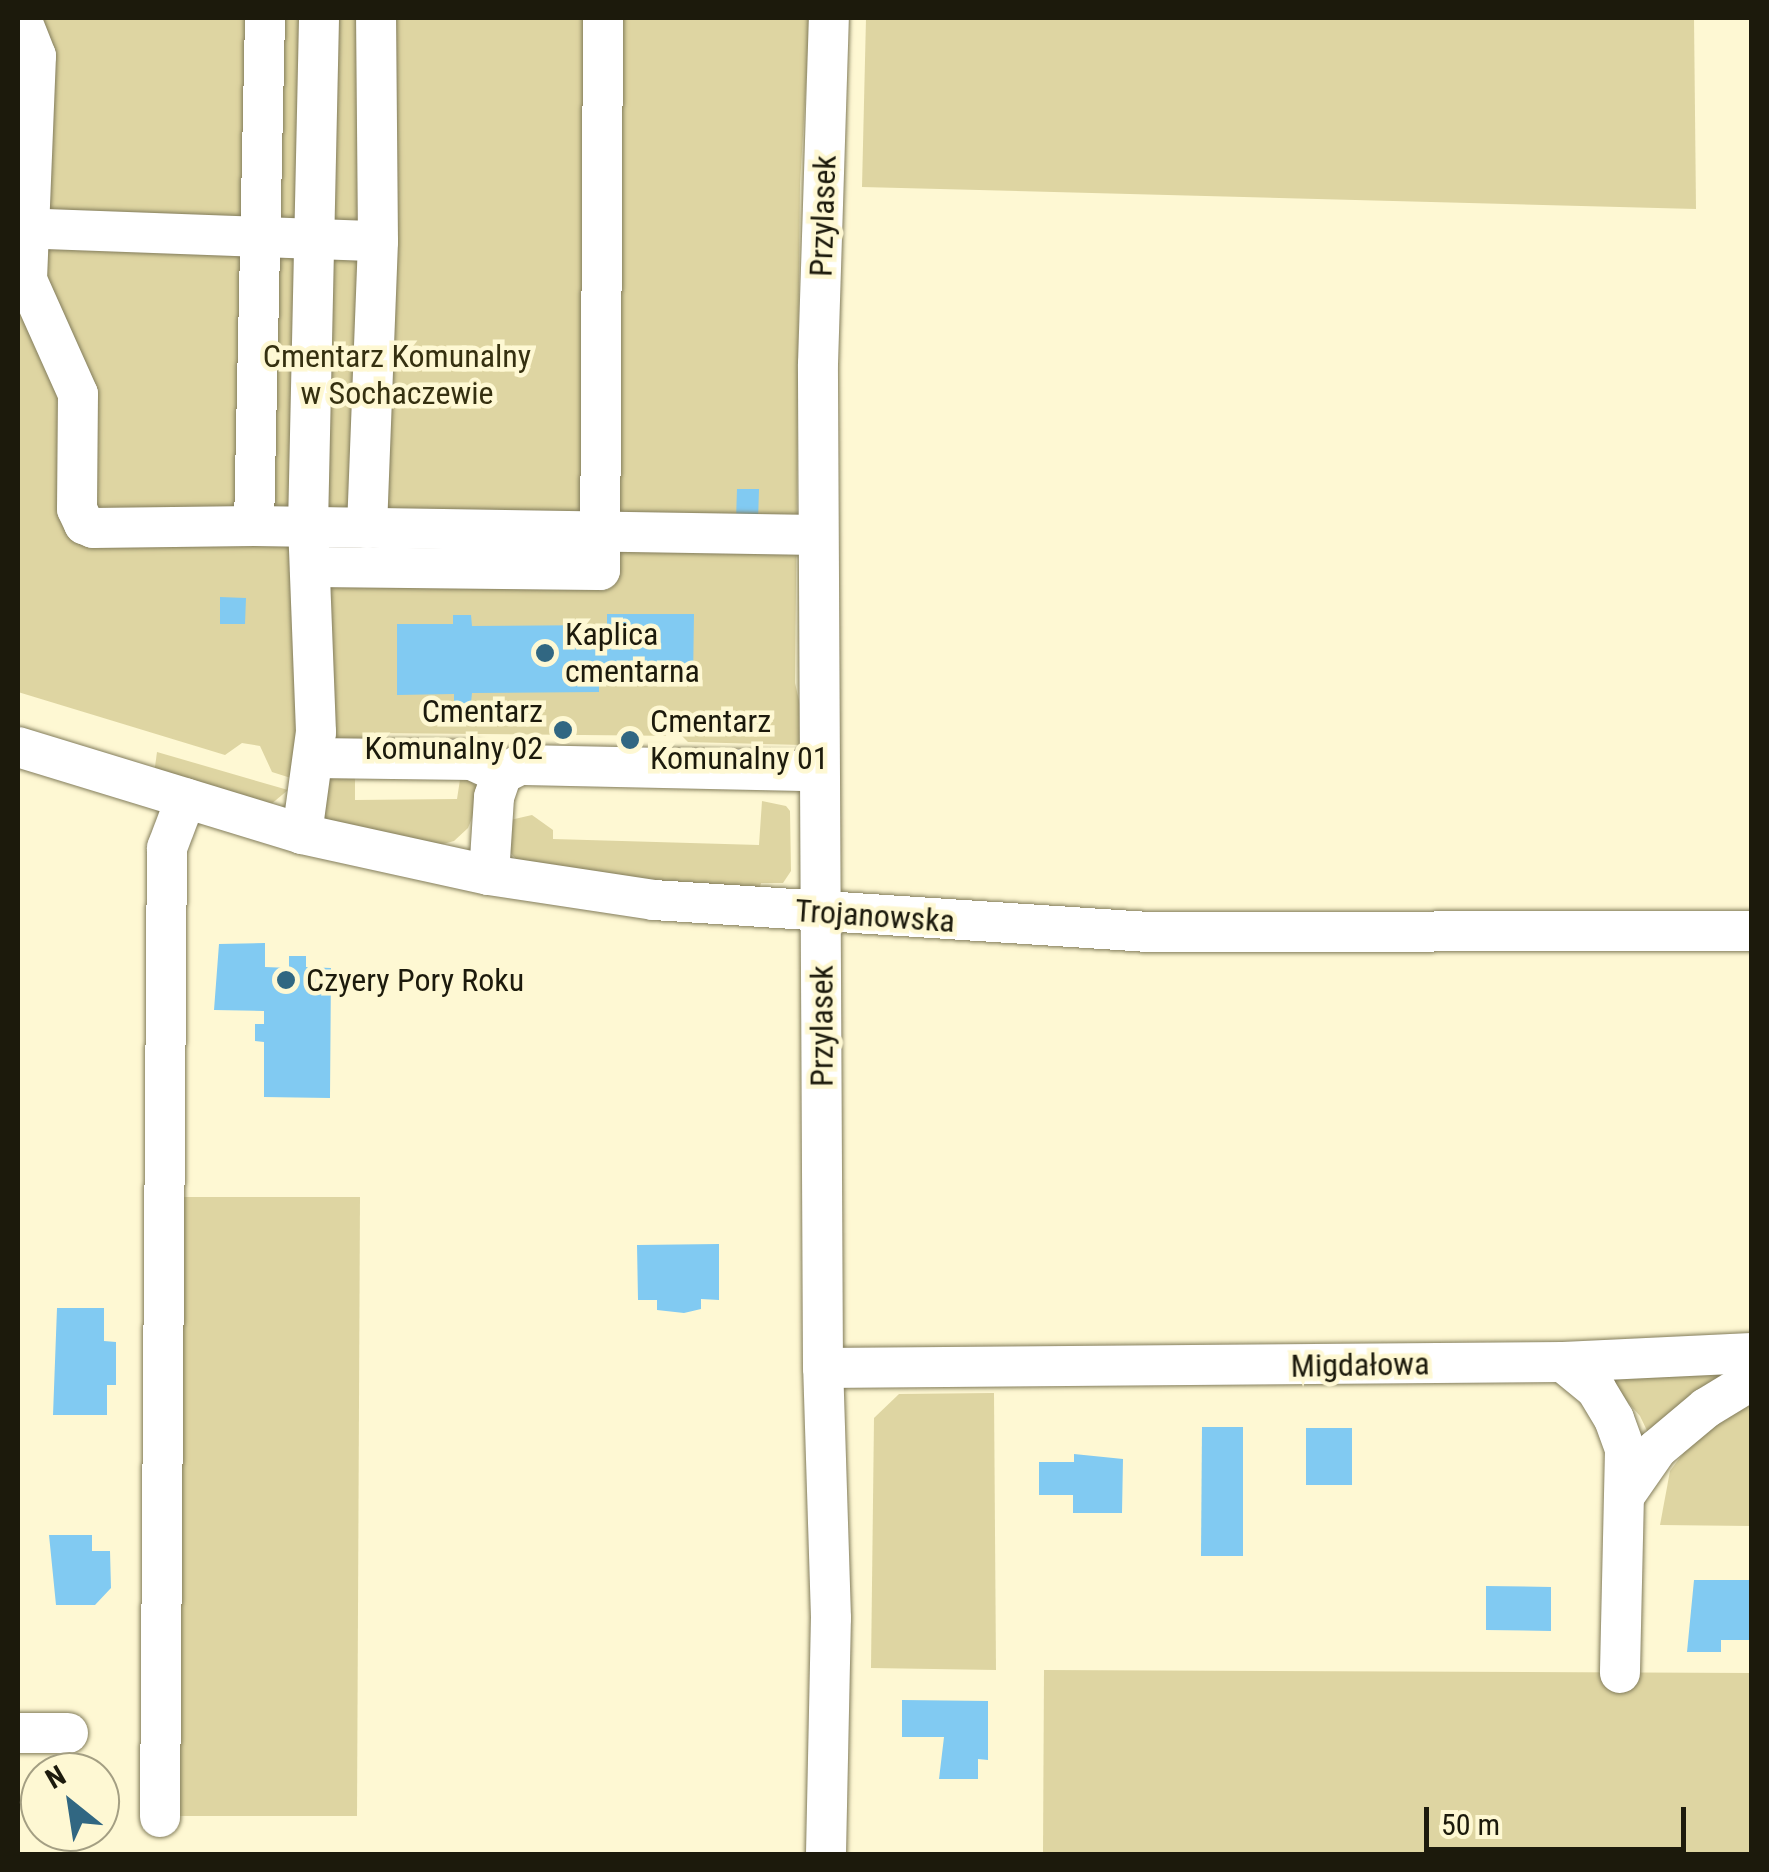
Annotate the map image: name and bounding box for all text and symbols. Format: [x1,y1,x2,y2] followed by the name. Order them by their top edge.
[802,155,844,277] street label: Przylasek
[263,338,531,413] park label: Cmentarz Komunalny w Sochaczewie
[565,616,700,691] place label: Kaplica cmentarna
[534,642,556,664] marker: Kaplica cmentarna
[364,693,543,768] place label: Cmentarz Komunalny 02
[650,703,829,778] place label: Cmentarz Komunalny 01
[552,719,574,741] marker: Cmentarz Komunalny 02
[619,729,641,751] marker: Cmentarz Komunalny 01
[794,891,956,941] street label: Trojanowska
[306,961,524,999] place label: Czyery Pory Roku
[803,965,841,1087] street label: Przylasek
[275,969,297,991] marker: Czyery Pory Roku
[1290,1345,1430,1385] street label: Migdałowa
[20,1752,120,1852] north arrow
[40,1759,71,1796] text: N
[1429,1787,1692,1849] scale bar
[1441,1807,1500,1842] text: 50 m

